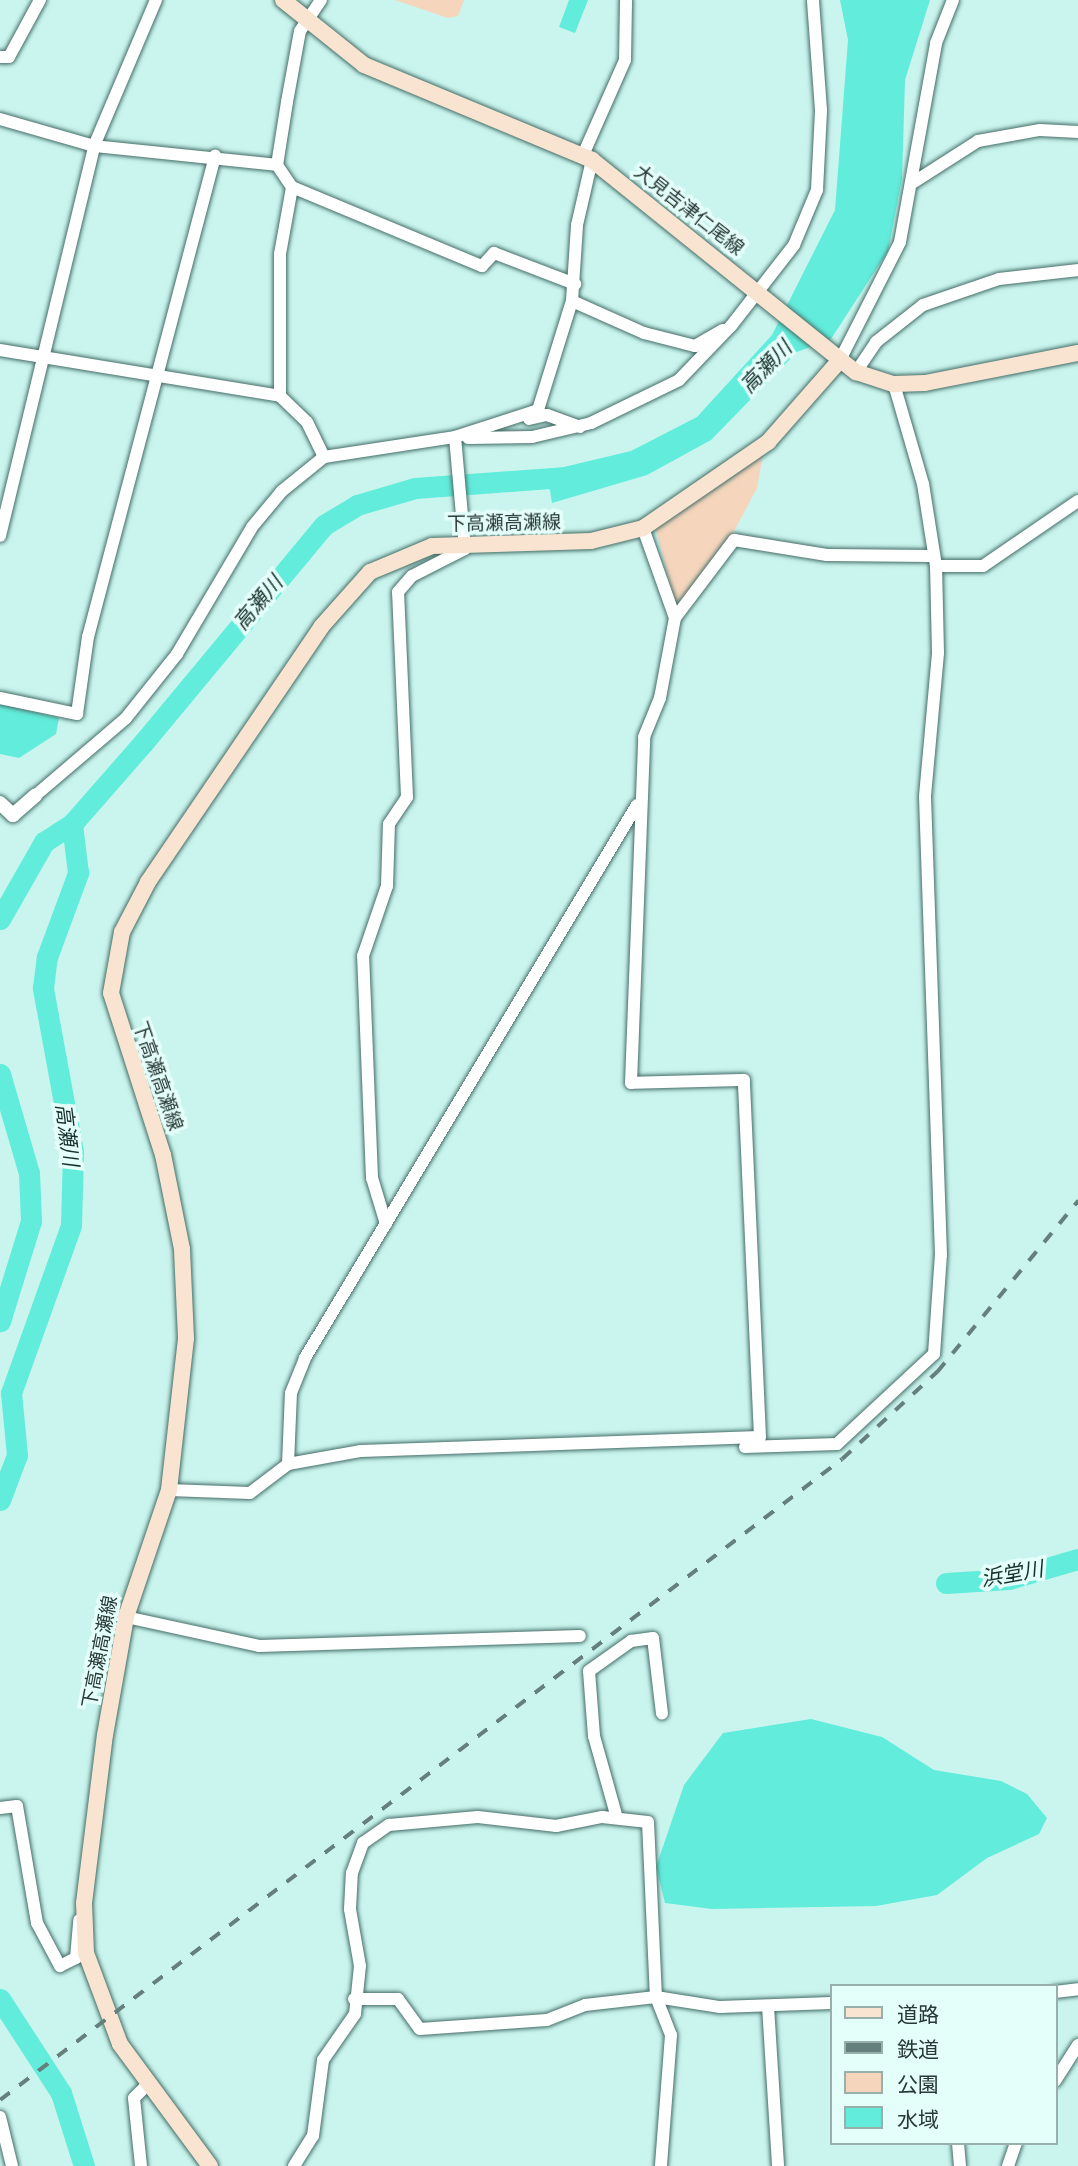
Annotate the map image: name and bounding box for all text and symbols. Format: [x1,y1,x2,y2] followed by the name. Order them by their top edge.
[630,160,748,260] street label: 大見吉津仁尾線
[735,336,797,398] water label: 高瀬川
[447,511,561,535] street label: 下高瀬高瀬線
[228,571,288,635] water label: 高瀬川
[129,1018,187,1134] street label: 下高瀬高瀬線
[51,1102,83,1168] water label: 高瀬川
[979,1556,1045,1592] water label: 浜堂川
[78,1594,122,1710] street label: 下高瀬高瀬線
[830,1984,1057,2145] legend
[897,2002,939,2027] text: 道路
[897,2037,939,2062] text: 鉄道
[897,2072,939,2097] text: 公園
[897,2107,939,2132] text: 水域

